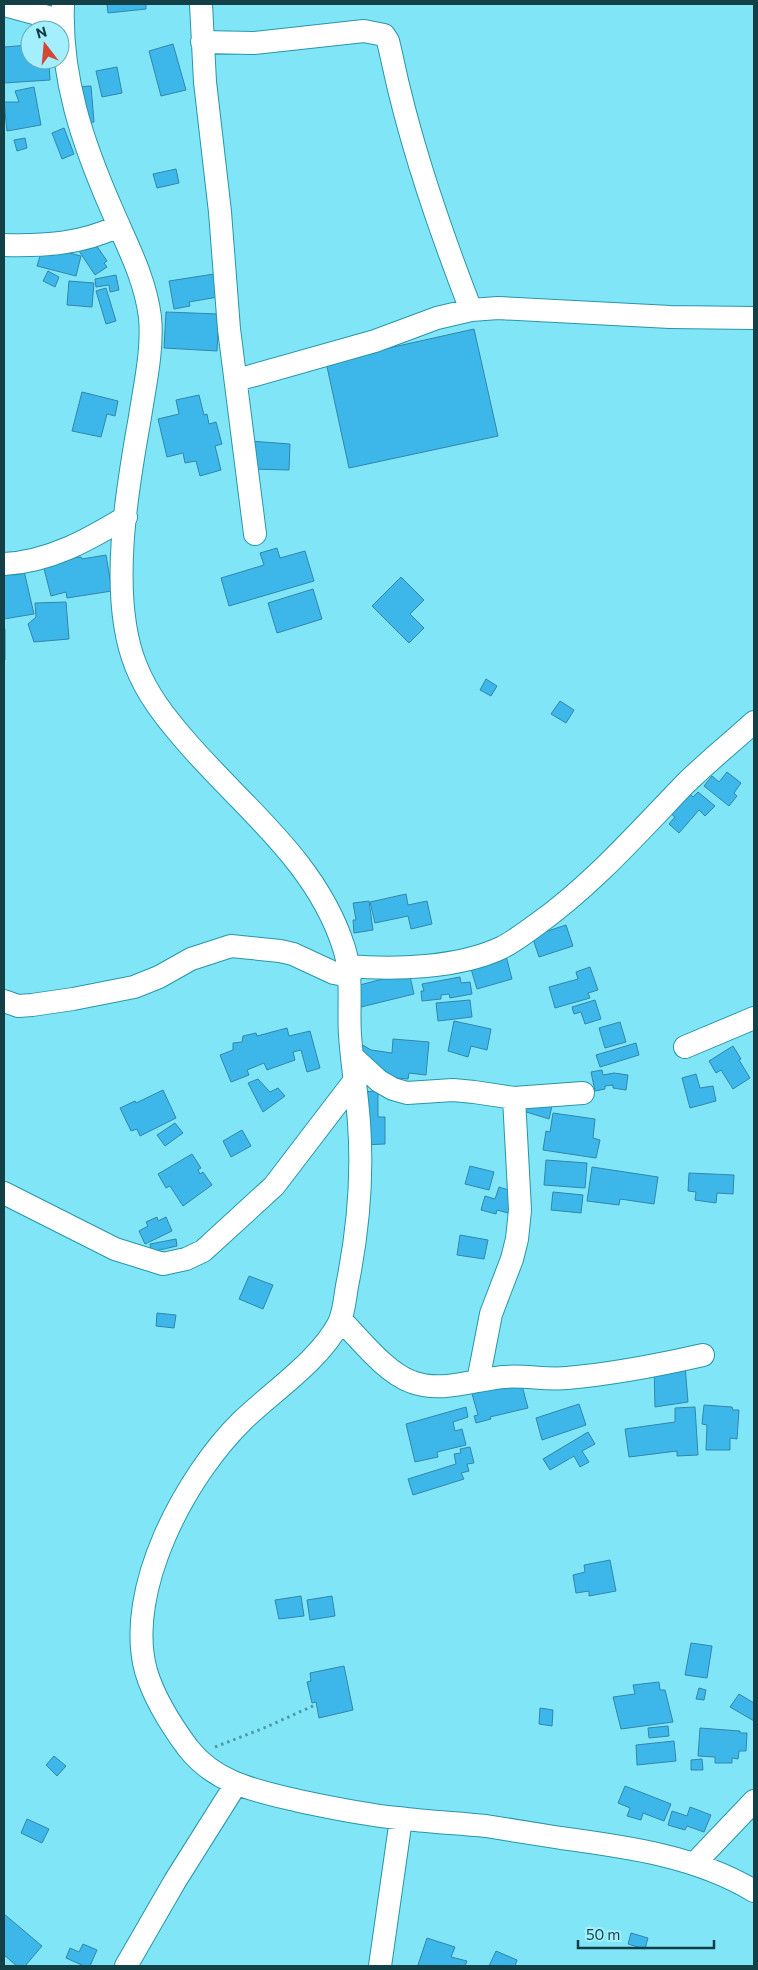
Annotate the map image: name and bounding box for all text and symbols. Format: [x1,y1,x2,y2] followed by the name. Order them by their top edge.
[20,20,70,70] north arrow
[34,22,49,42] text: N
[578,1918,714,1950] scale bar
[586,1925,620,1943] text: 50 m

